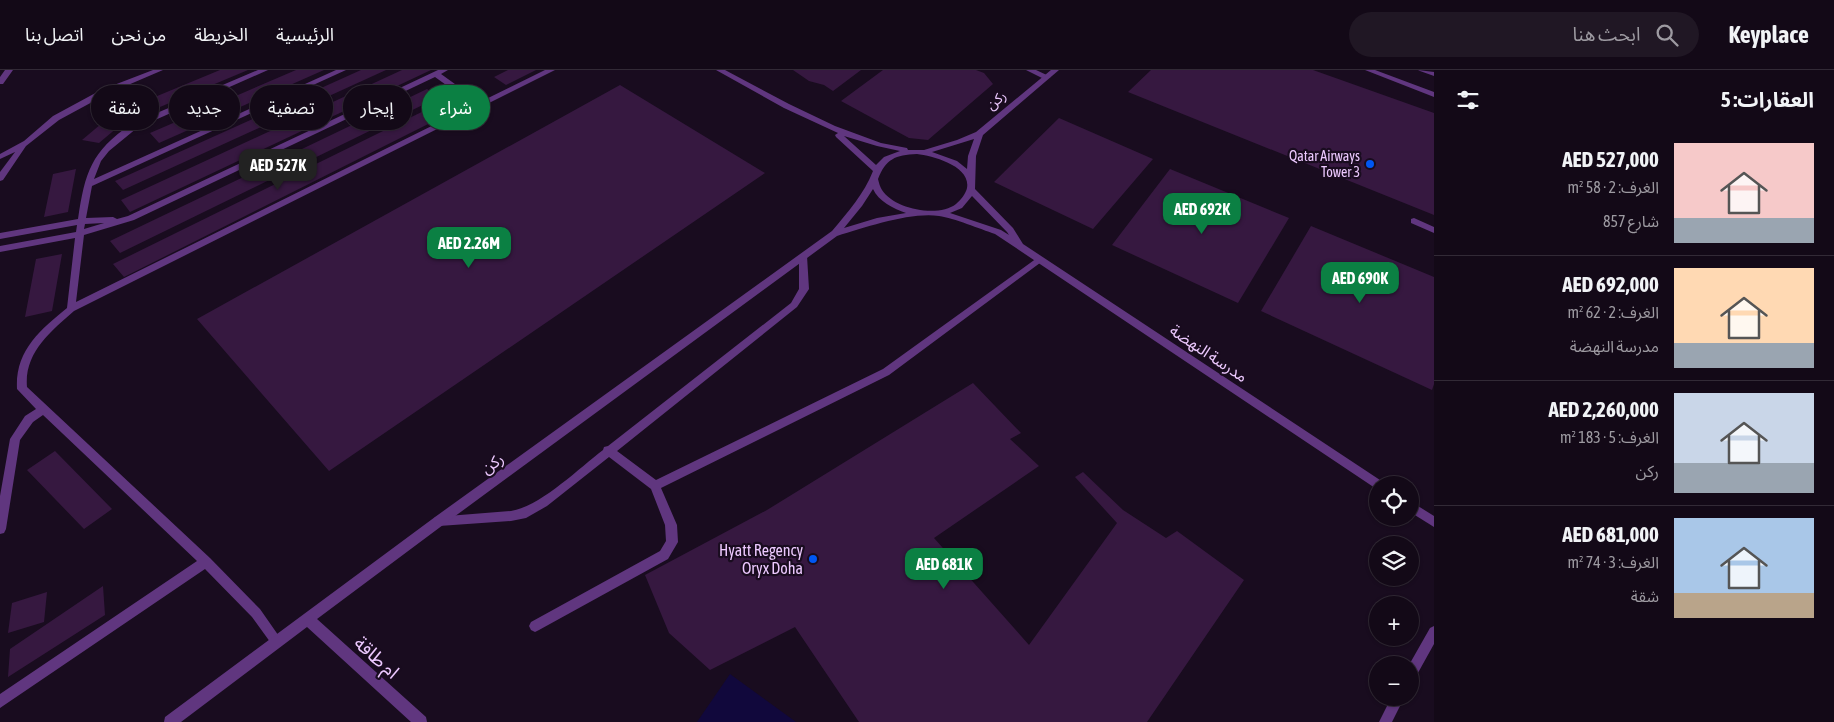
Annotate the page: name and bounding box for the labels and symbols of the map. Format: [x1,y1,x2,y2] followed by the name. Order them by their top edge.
[983,87,1010,114] street label: ركن
[226,148,330,191] pin: AED 527K
[1289,148,1360,180] place label: Qatar Airways Tower 3
[1364,158,1376,170] marker: Qatar Airways Tower 3
[1150,192,1254,235] pin: AED 692K
[412,226,526,269] pin: AED 2.26M
[1308,262,1412,304] pin: AED 690K
[1166,321,1251,386] street label: مدرسة النهضة
[477,449,507,478] street label: ركن
[719,541,803,578] place label: Hyatt Regency Oryx Doha
[892,548,996,590] pin: AED 681K
[807,553,819,565] marker: Hyatt Regency Oryx Doha
[347,631,404,686] street label: ام طاقة

